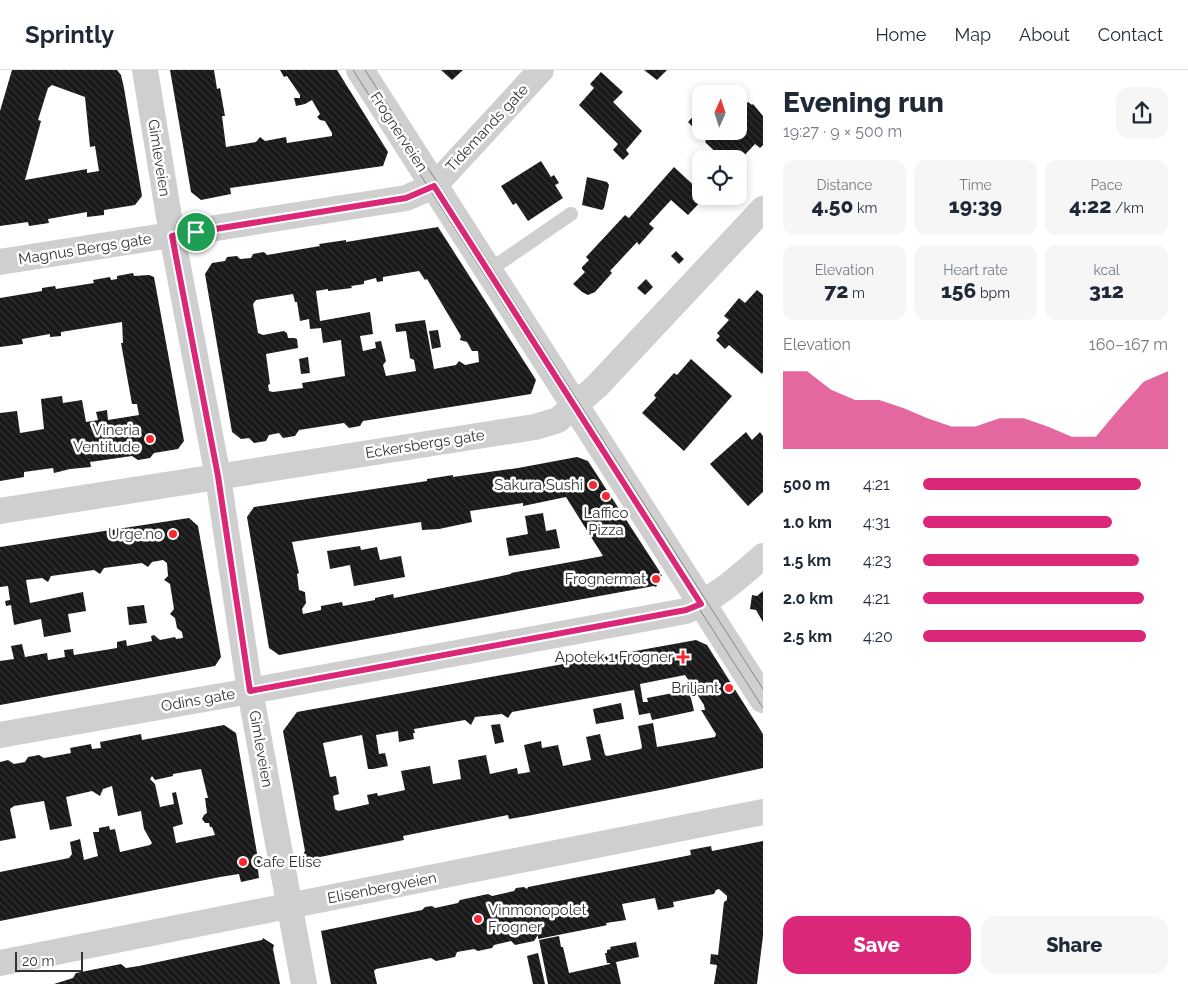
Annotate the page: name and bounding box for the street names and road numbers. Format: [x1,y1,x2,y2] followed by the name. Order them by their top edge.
[442,80,532,175] street label: Tidemands gate
[366,89,432,175] street label: Frognerveien
[144,118,174,198] street label: Gimleveien
[17,230,153,268] street label: Magnus Bergs gate
[364,426,486,462] street label: Eckersbergs gate
[160,685,237,715] street label: Odins gate
[245,709,277,789] street label: Gimleveien
[326,869,438,907] street label: Elisenbergveien

